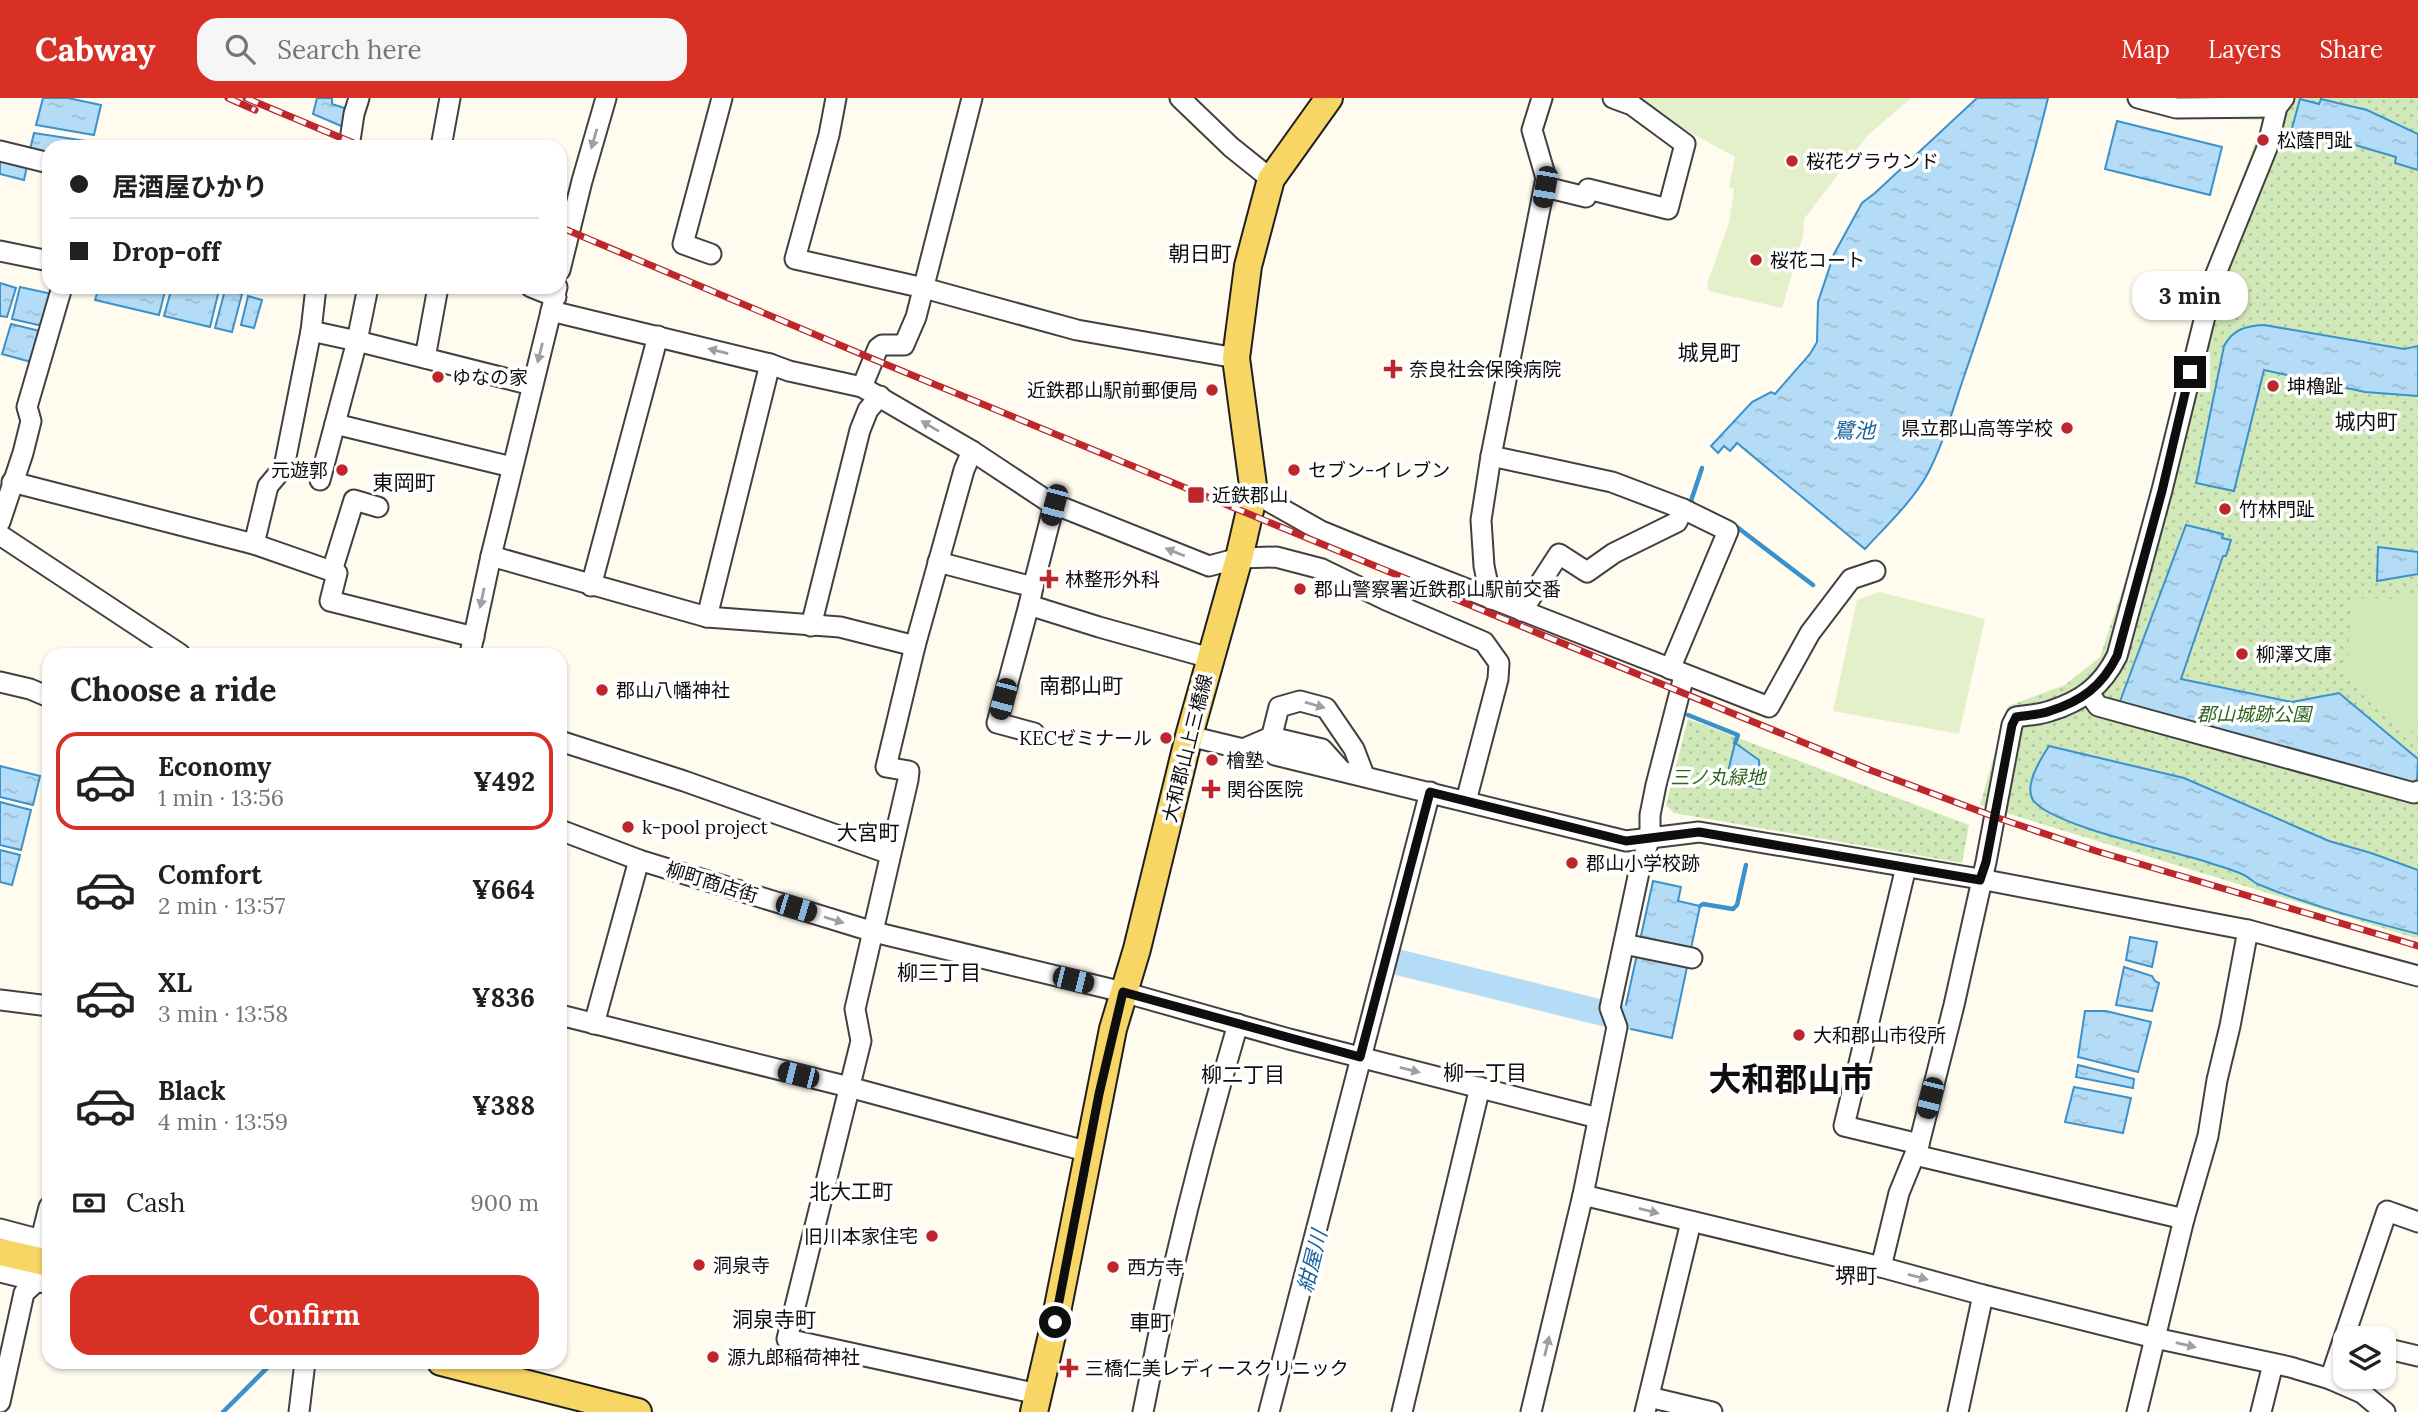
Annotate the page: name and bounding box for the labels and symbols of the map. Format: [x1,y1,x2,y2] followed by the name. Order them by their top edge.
[2277,128,2353,152] place label: 松蔭門趾
[589,129,599,150] one-way arrow
[2255,132,2271,148] marker: 松蔭門趾
[1806,149,1939,173] place label: 桜花グラウンド
[1784,153,1800,169] marker: 桜花グラウンド
[1532,164,1559,210] car
[1169,240,1232,267] district label: 朝日町
[1770,248,1865,272] place label: 桜花コート
[1748,252,1764,268] marker: 桜花コート
[2132,271,2248,320] callout: 3 min
[1678,339,1741,366] district label: 城見町
[534,342,545,364] one-way arrow
[707,345,729,356] one-way arrow
[2174,356,2206,388] route end
[1409,357,1561,381] place label: 奈良社会保険病院
[1383,359,1403,379] marker: 奈良社会保険病院
[452,365,528,389] place label: ゆなの家
[430,369,446,385] marker: ゆなの家
[2287,374,2344,398] place label: 坤櫓趾
[1027,378,1198,402] place label: 近鉄郡山駅前郵便局
[2265,378,2281,394] marker: 坤櫓趾
[1204,382,1220,398] marker: 近鉄郡山駅前郵便局
[2335,408,2398,435] district label: 城内町
[1901,416,2053,440] place label: 県立郡山高等学校
[1833,417,1877,444] water label: 鷺池
[921,420,940,433] one-way arrow
[2059,420,2075,436] marker: 県立郡山高等学校
[271,458,328,482] place label: 元遊郭
[1308,458,1450,482] place label: セブン-イレブン
[334,462,350,478] marker: 元遊郭
[1286,462,1302,478] marker: セブン-イレブン
[373,469,436,496] district label: 東岡町
[1039,482,1070,528] car
[1212,483,1288,507] place label: 近鉄郡山
[1186,485,1206,505] marker: 近鉄郡山
[2239,497,2315,521] place label: 竹林門趾
[2217,501,2233,517] marker: 竹林門趾
[1165,546,1185,558] one-way arrow
[1065,567,1160,591] place label: 林整形外科
[1039,569,1059,589] marker: 林整形外科
[1314,577,1561,601] place label: 郡山警察署近鉄郡山駅前交番
[1292,581,1308,597] marker: 郡山警察署近鉄郡山駅前交番
[477,587,488,609] one-way arrow
[2256,642,2332,666] place label: 柳澤文庫
[2234,646,2250,662] marker: 柳澤文庫
[1157,671,1217,825] street label: 大和郡山上三橋線
[1039,672,1123,699] district label: 南郡山町
[988,676,1019,722] car
[616,678,730,702] place label: 郡山八幡神社
[594,682,610,698] marker: 郡山八幡神社
[1304,700,1326,711] one-way arrow
[2197,702,2314,726] park label: 郡山城跡公園
[1019,726,1152,750] place label: KECゼミナール
[1158,730,1174,746] marker: KECゼミナール
[1226,748,1264,772] place label: 檜塾
[1204,752,1220,768] marker: 檜塾
[1670,765,1767,789] park label: 三ノ丸緑地
[1227,777,1303,801] place label: 関谷医院
[1201,779,1221,799] marker: 関谷医院
[642,815,769,839] place label: k-pool project
[620,819,636,835] marker: k-pool project
[837,819,900,846] district label: 大宮町
[1586,851,1700,875] place label: 郡山小学校跡
[1564,855,1580,871] marker: 郡山小学校跡
[663,857,761,907] street label: 柳町商店街
[773,892,820,924] car
[824,915,845,926] one-way arrow
[897,959,981,986] district label: 柳三丁目
[1051,965,1096,995] car
[1813,1023,1946,1047] place label: 大和郡山市役所
[1791,1027,1807,1043] marker: 大和郡山市役所
[1709,1058,1874,1100] district label: 大和郡山市
[1443,1059,1527,1086] district label: 柳一丁目
[776,1060,821,1090] car
[1201,1061,1285,1088] district label: 柳二丁目
[1399,1065,1421,1076] one-way arrow
[1915,1075,1946,1121] car
[809,1178,893,1205] district label: 北大工町
[1638,1206,1660,1217] one-way arrow
[804,1224,918,1248] place label: 旧川本家住宅
[1291,1225,1333,1295] water label: 紺屋川
[924,1228,940,1244] marker: 旧川本家住宅
[713,1253,770,1277] place label: 洞泉寺
[1127,1255,1184,1279] place label: 西方寺
[691,1257,707,1273] marker: 洞泉寺
[1105,1259,1121,1275] marker: 西方寺
[1835,1262,1877,1289] district label: 堺町
[1907,1272,1929,1283] one-way arrow
[732,1306,816,1333] district label: 洞泉寺町
[1039,1306,1071,1338] route start
[1129,1309,1171,1336] district label: 車町
[1542,1335,1553,1357] one-way arrow
[2175,1339,2197,1350] one-way arrow
[727,1345,860,1369] place label: 源九郎稲荷神社
[705,1349,721,1365] marker: 源九郎稲荷神社
[1085,1356,1349,1380] place label: 三橋仁美レディースクリニック
[1059,1358,1079,1378] marker: 三橋仁美レディースクリニック

